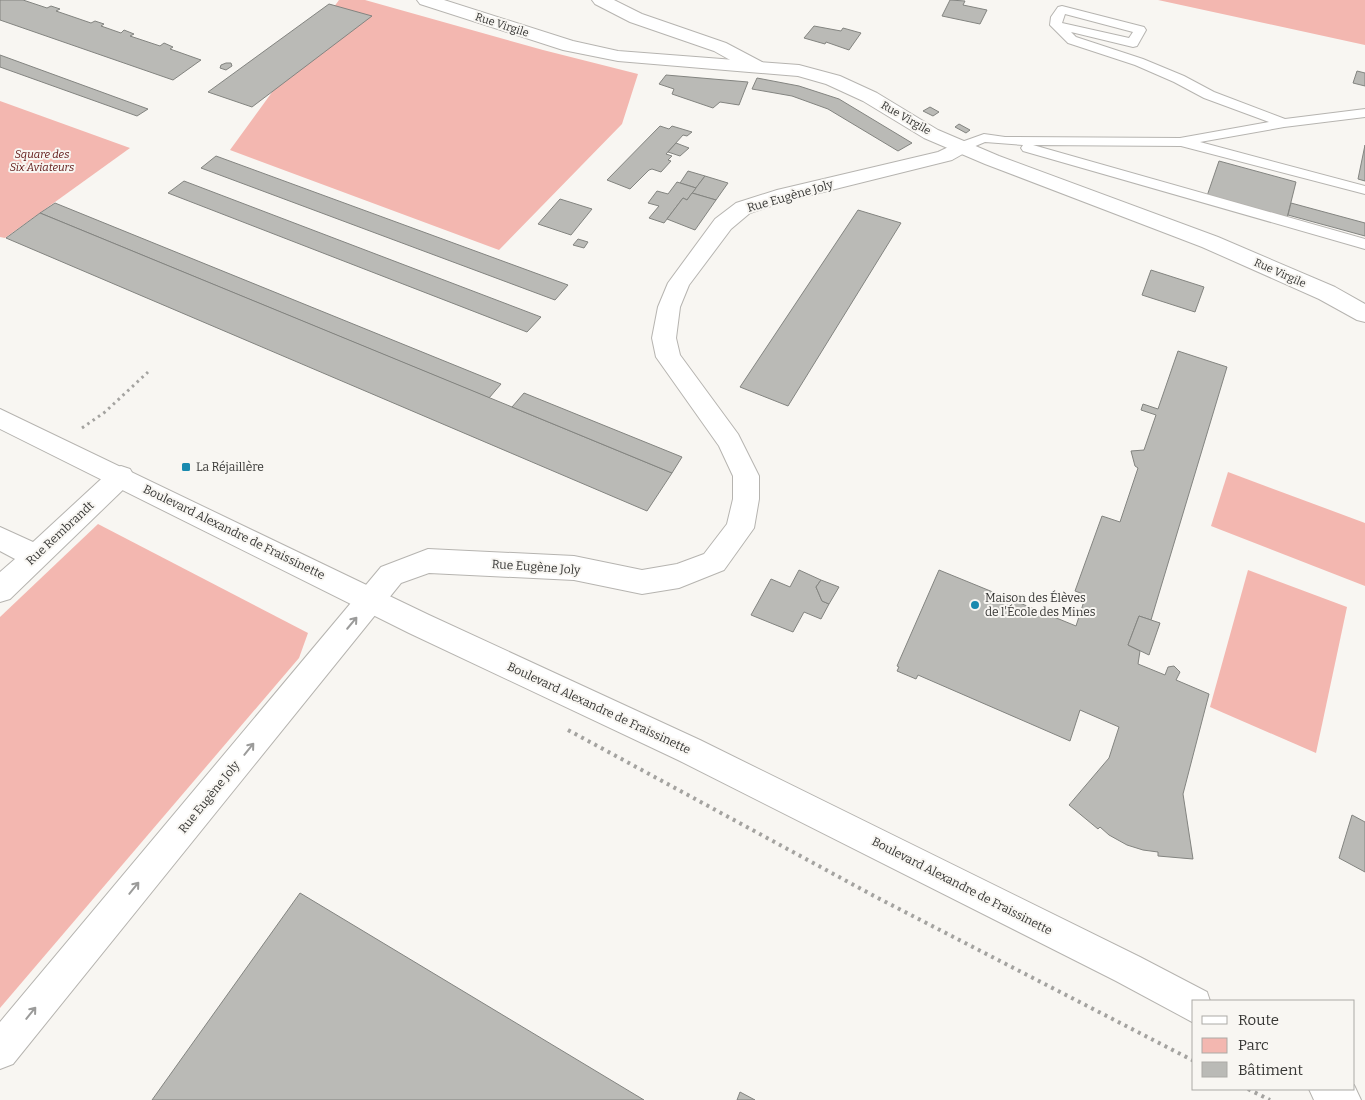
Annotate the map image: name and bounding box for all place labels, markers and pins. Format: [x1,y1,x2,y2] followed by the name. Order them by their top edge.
[196,460,264,474] place label: La Réjaillère
[180,461,192,473] marker: La Réjaillère
[985,590,1096,619] place label: Maison des Élèves de l'École des Mines
[969,599,981,611] marker: Maison des Élèves de l'École des Mines

